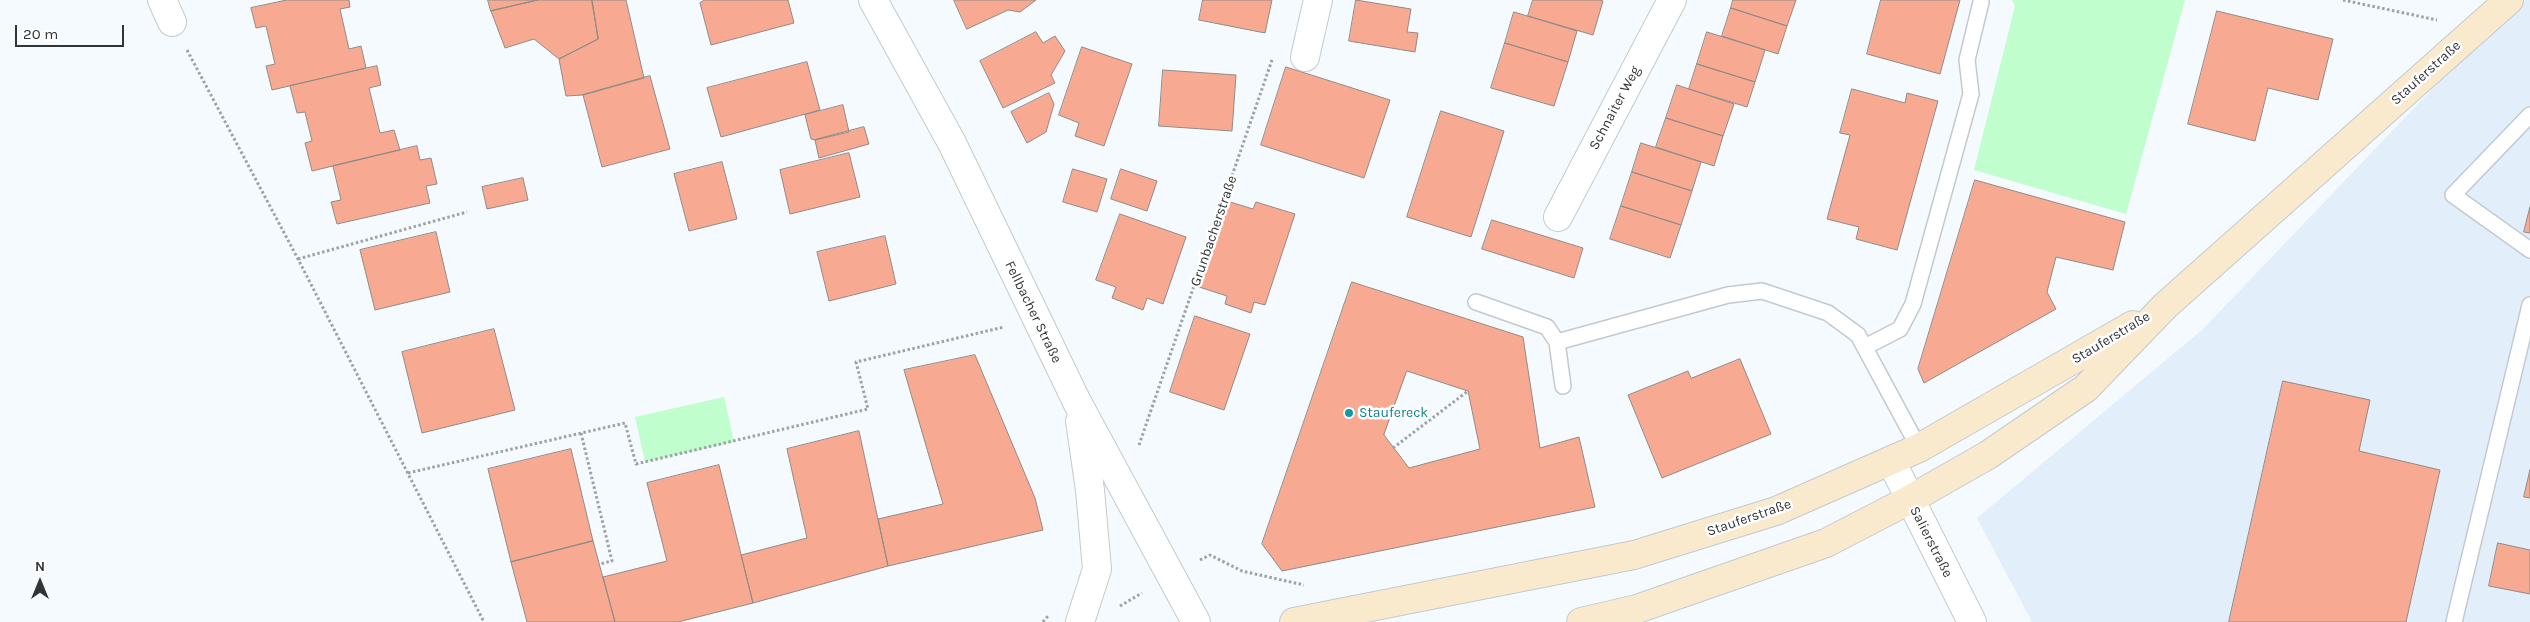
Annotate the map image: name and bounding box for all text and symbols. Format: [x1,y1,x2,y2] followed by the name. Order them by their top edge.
[18,15,126,47] scale bar
[23,25,58,43] text: 20 m
[2388,37,2464,109] street label: Stauferstraße
[1586,63,1644,153] street label: Schnaiter Weg
[1187,173,1241,289] street label: Grunbacherstraße
[1001,258,1065,366] street label: Fellbacher Straße
[2069,308,2153,368] street label: Stauferstraße
[1359,405,1428,421] place label: Staufereck
[1343,407,1355,419] marker: Staufereck
[1705,496,1793,540] street label: Stauferstraße
[1906,504,1956,580] street label: Salierstraße
[15,557,65,607] north arrow
[35,558,45,575] text: N

